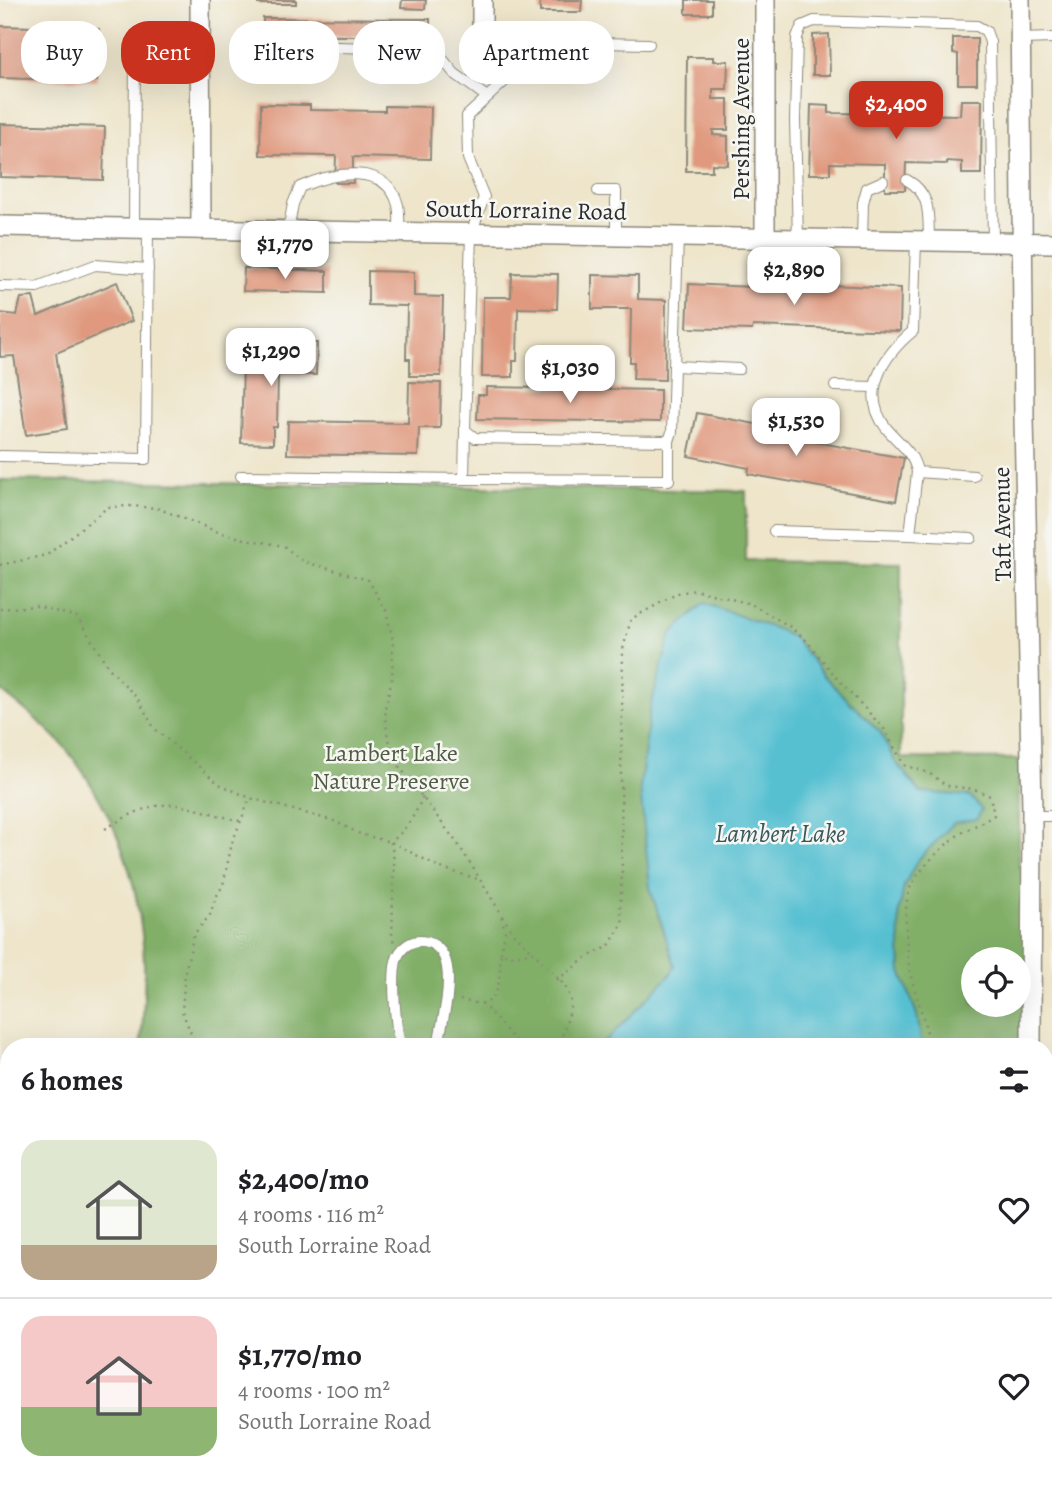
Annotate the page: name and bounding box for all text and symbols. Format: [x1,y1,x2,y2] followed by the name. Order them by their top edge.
[21,21,107,84] chip: Buy
[121,21,215,84] chip: Rent
[229,21,339,84] chip: Filters
[353,21,445,84] chip: New
[459,21,614,84] chip: Apartment
[725,38,757,200] street label: Pershing Avenue
[839,82,953,141] pin: $2,400
[865,88,927,119] text: $2,400
[425,192,627,228] street label: South Lorraine Road
[228,222,342,281] pin: $1,770
[257,228,313,259] text: $1,770
[737,247,851,307] pin: $2,890
[763,254,825,285] text: $2,890
[214,328,328,388] pin: $1,290
[242,335,300,366] text: $1,290
[513,346,627,405] pin: $1,030
[541,352,599,383] text: $1,030
[739,398,853,458] pin: $1,530
[768,405,824,436] text: $1,530
[985,466,1019,582] street label: Taft Avenue
[312,737,470,797] park label: Lambert Lake Nature Preserve
[715,816,845,851] water label: Lambert Lake
[961,947,1031,1017] map controls
[961,947,1031,1017] button: locate
[21,1060,123,1100] text: 6 homes
[995,1061,1033,1099] icon: filters
[238,1159,369,1199] text: $2,400/mo
[77,1168,161,1252] icon: home
[995,1191,1033,1229] icon: heart
[238,1199,384,1230] text: 4 rooms · 116 m²
[238,1230,431,1261] text: South Lorraine Road
[238,1335,362,1375] text: $1,770/mo
[77,1344,161,1428] icon: home
[995,1367,1033,1405] icon: heart
[238,1375,390,1406] text: 4 rooms · 100 m²
[238,1406,431,1437] text: South Lorraine Road

